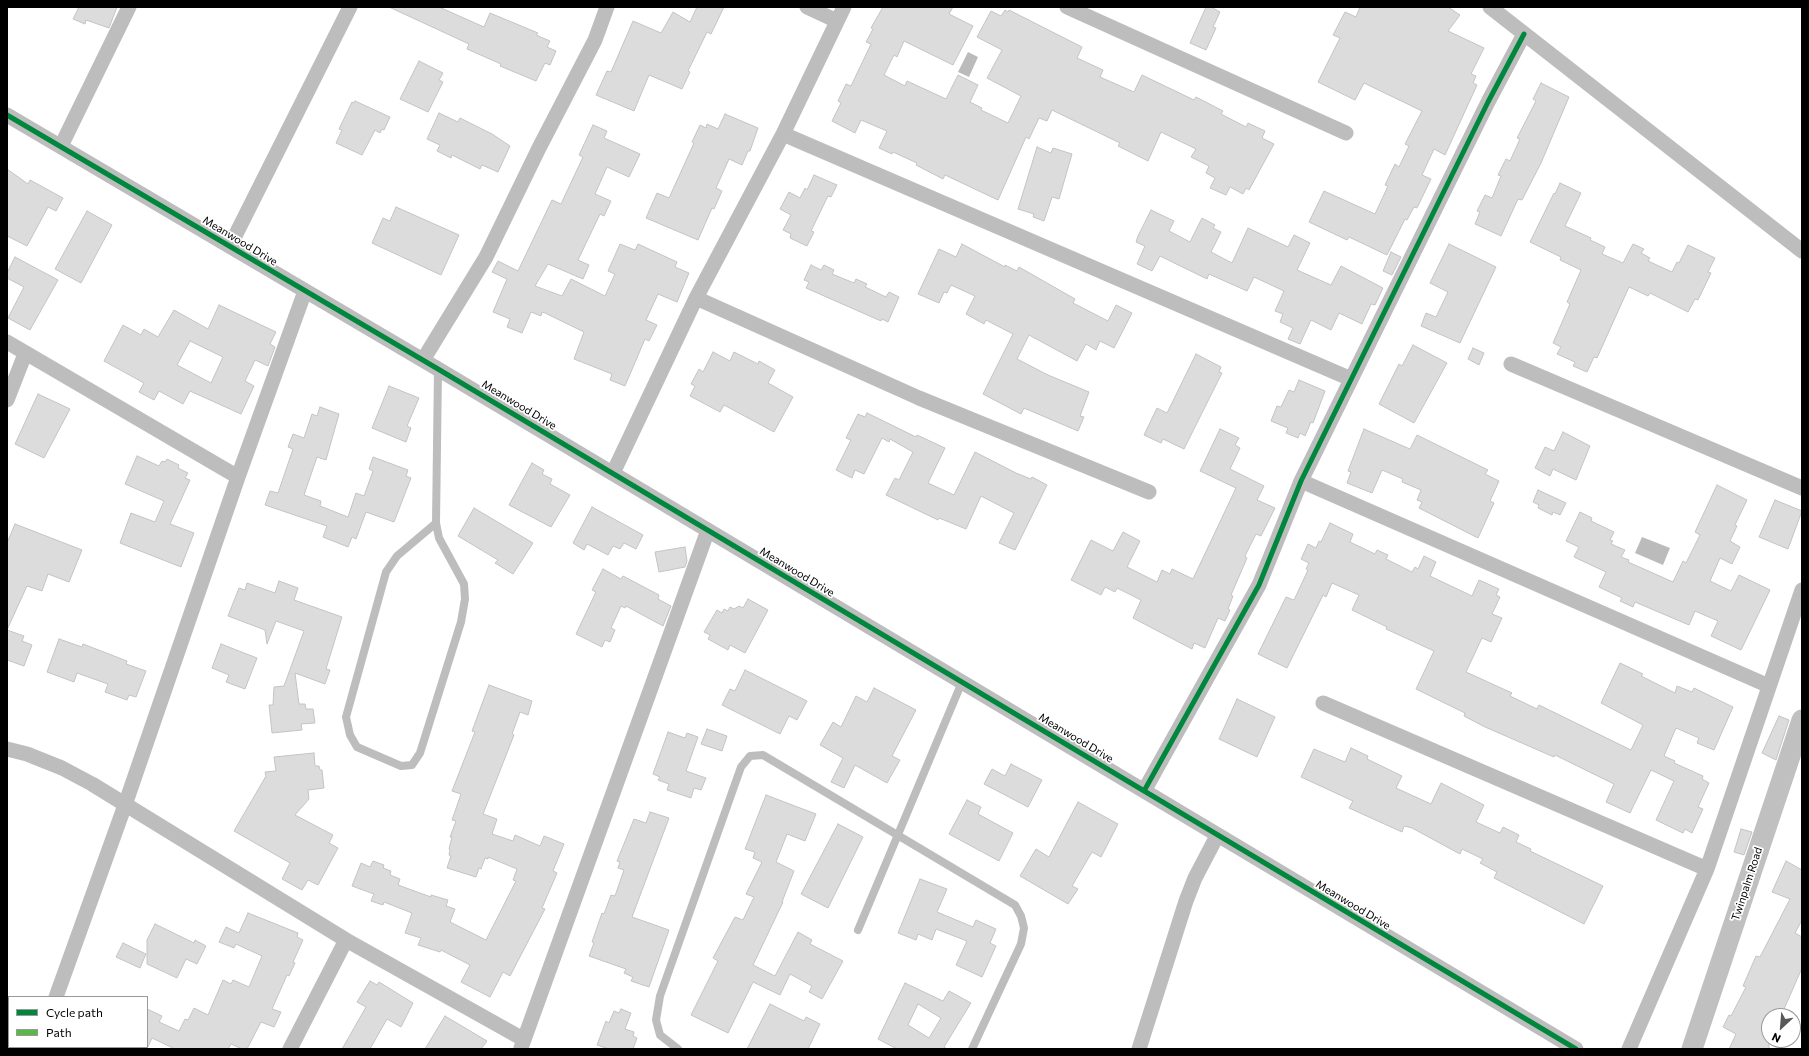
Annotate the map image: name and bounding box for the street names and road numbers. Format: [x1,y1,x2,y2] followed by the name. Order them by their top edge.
[200,213,280,269] street label: Meanwood Drive
[479,377,559,433] street label: Meanwood Drive
[757,544,837,600] street label: Meanwood Drive
[1036,710,1116,766] street label: Meanwood Drive
[1729,845,1765,923] street label: Twinpalm Road
[1313,877,1393,933] street label: Meanwood Drive

